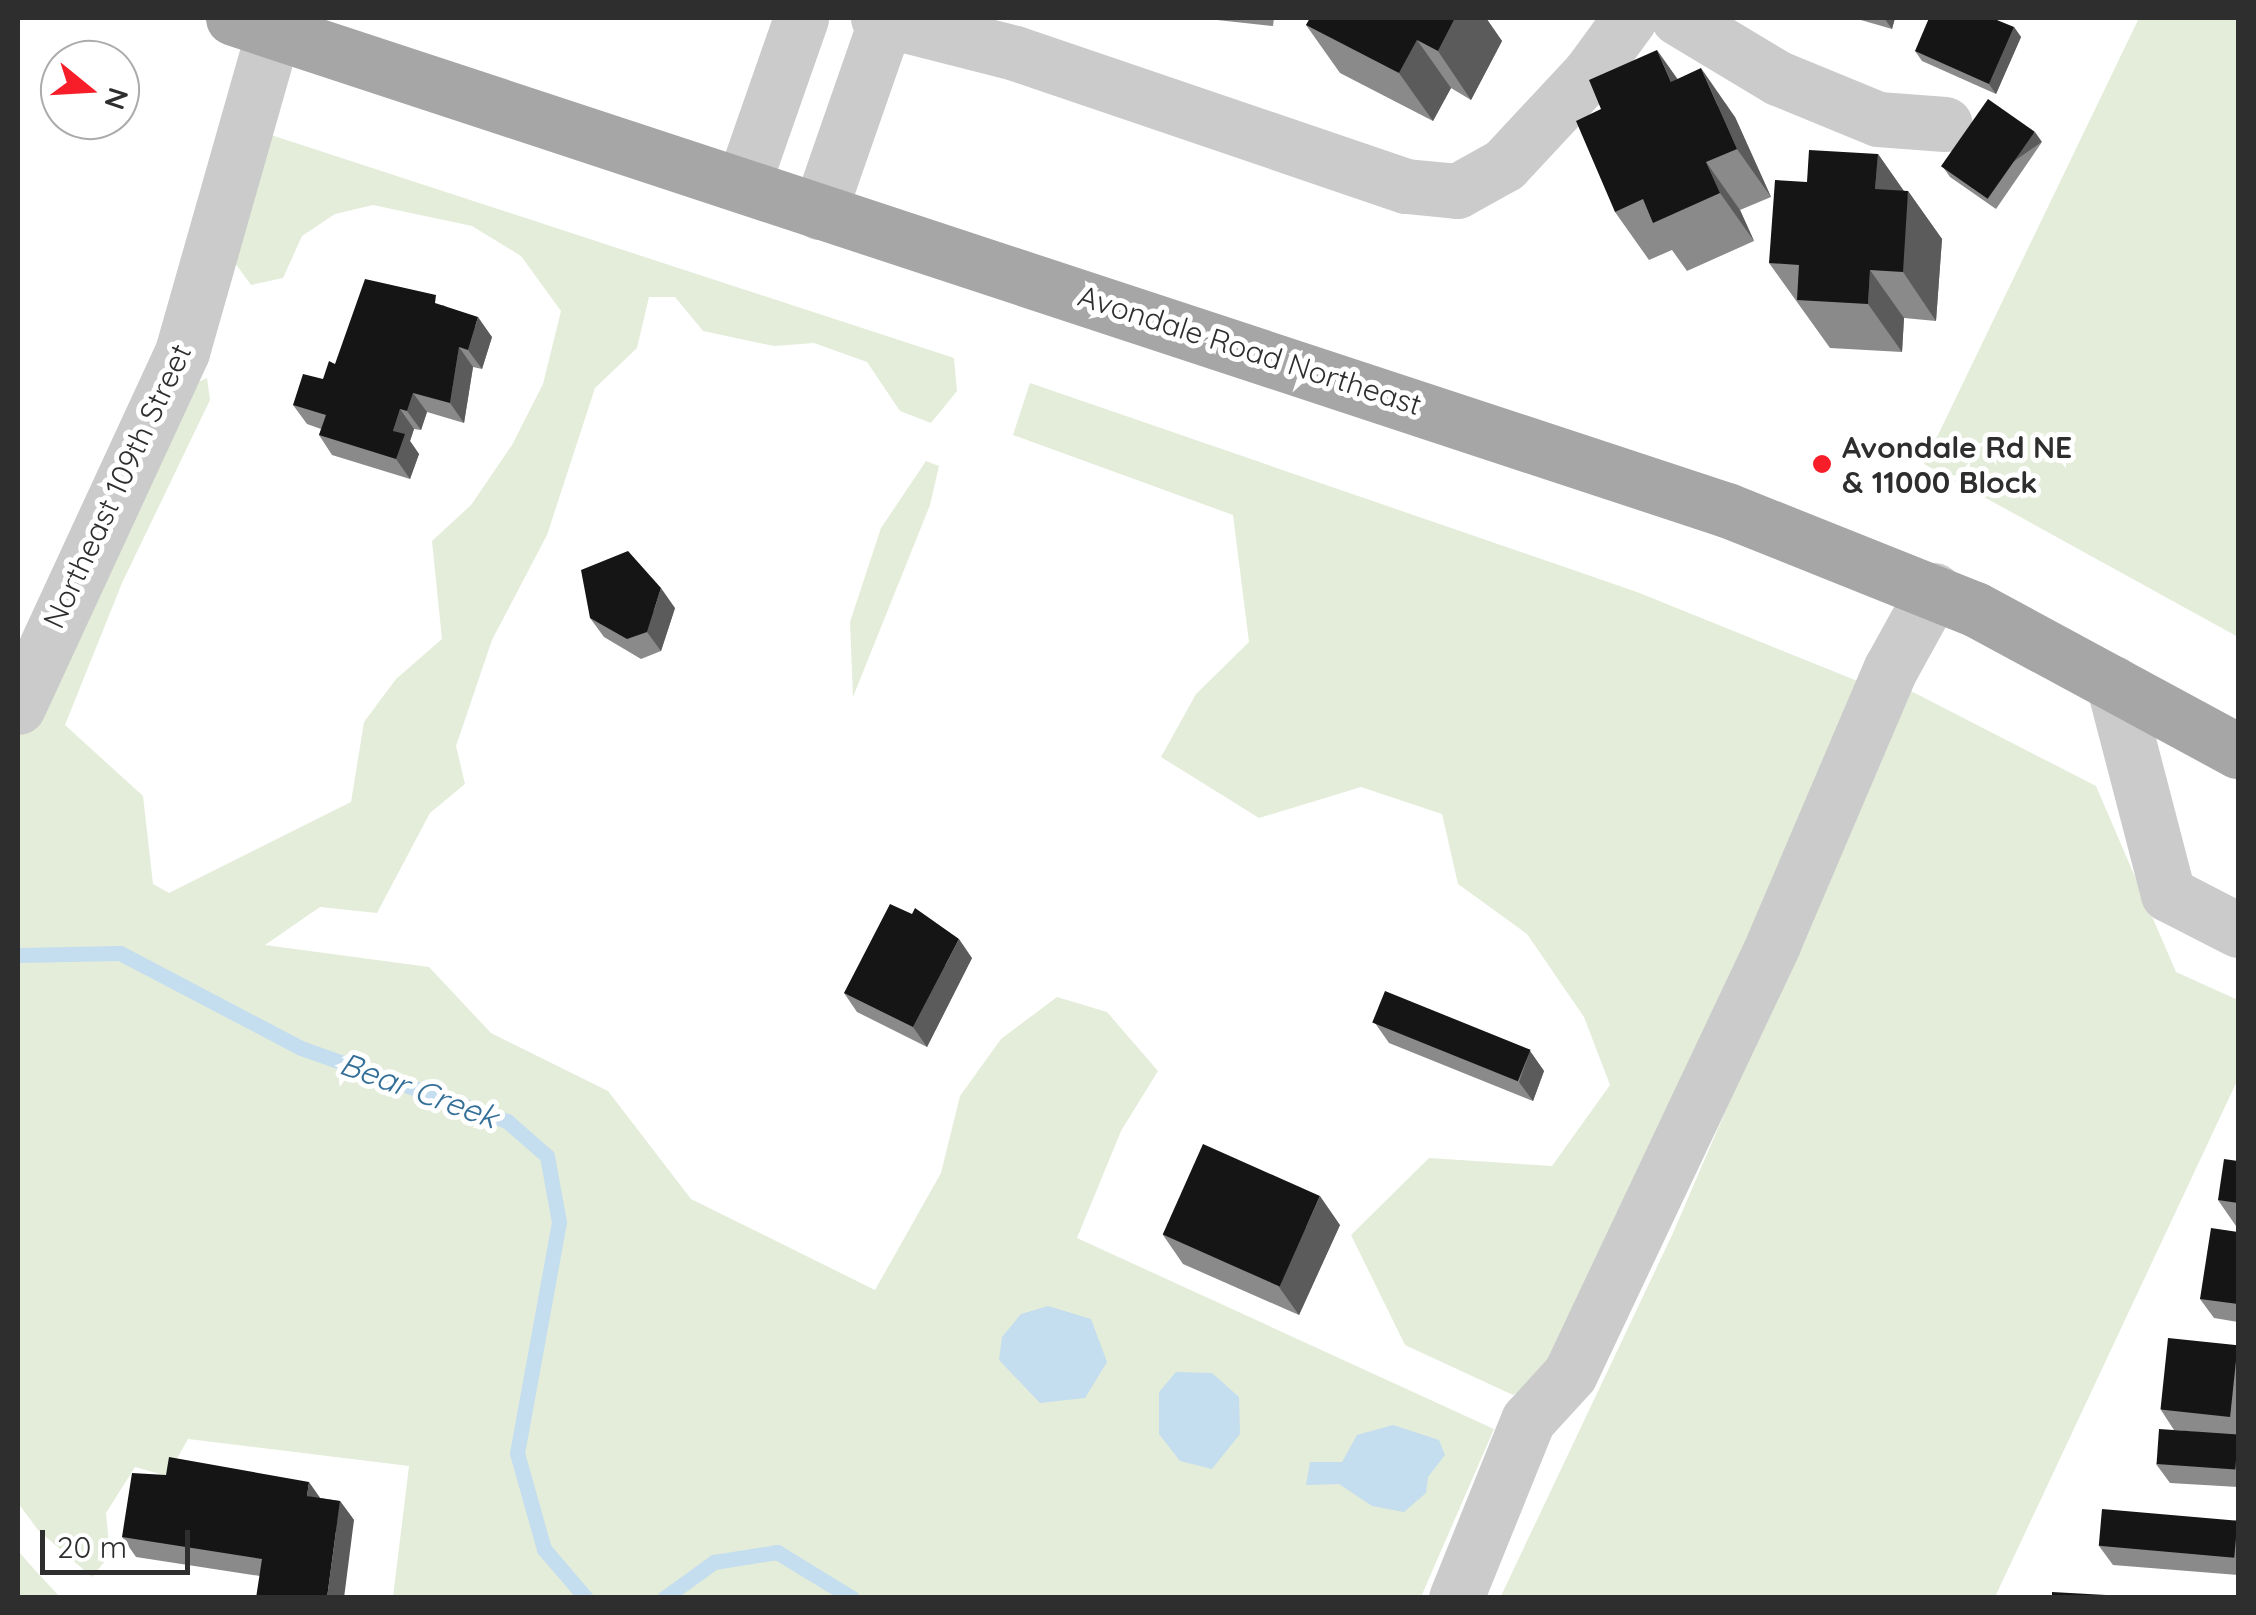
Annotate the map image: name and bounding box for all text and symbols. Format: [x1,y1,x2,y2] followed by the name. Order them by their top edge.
[40,40,140,140] north arrow
[97,84,137,114] text: N
[1074,277,1426,423] street label: Avondale Road Northeast
[35,338,199,634] street label: Northeast 109th Street
[1842,429,2072,500] place label: Avondale Rd NE & 11000 Block
[1811,453,1833,475] marker: Avondale Rd NE & 11000 Block
[335,1044,503,1136] water label: Bear Creek
[45,1510,195,1572] scale bar
[57,1528,127,1566] text: 20 m

